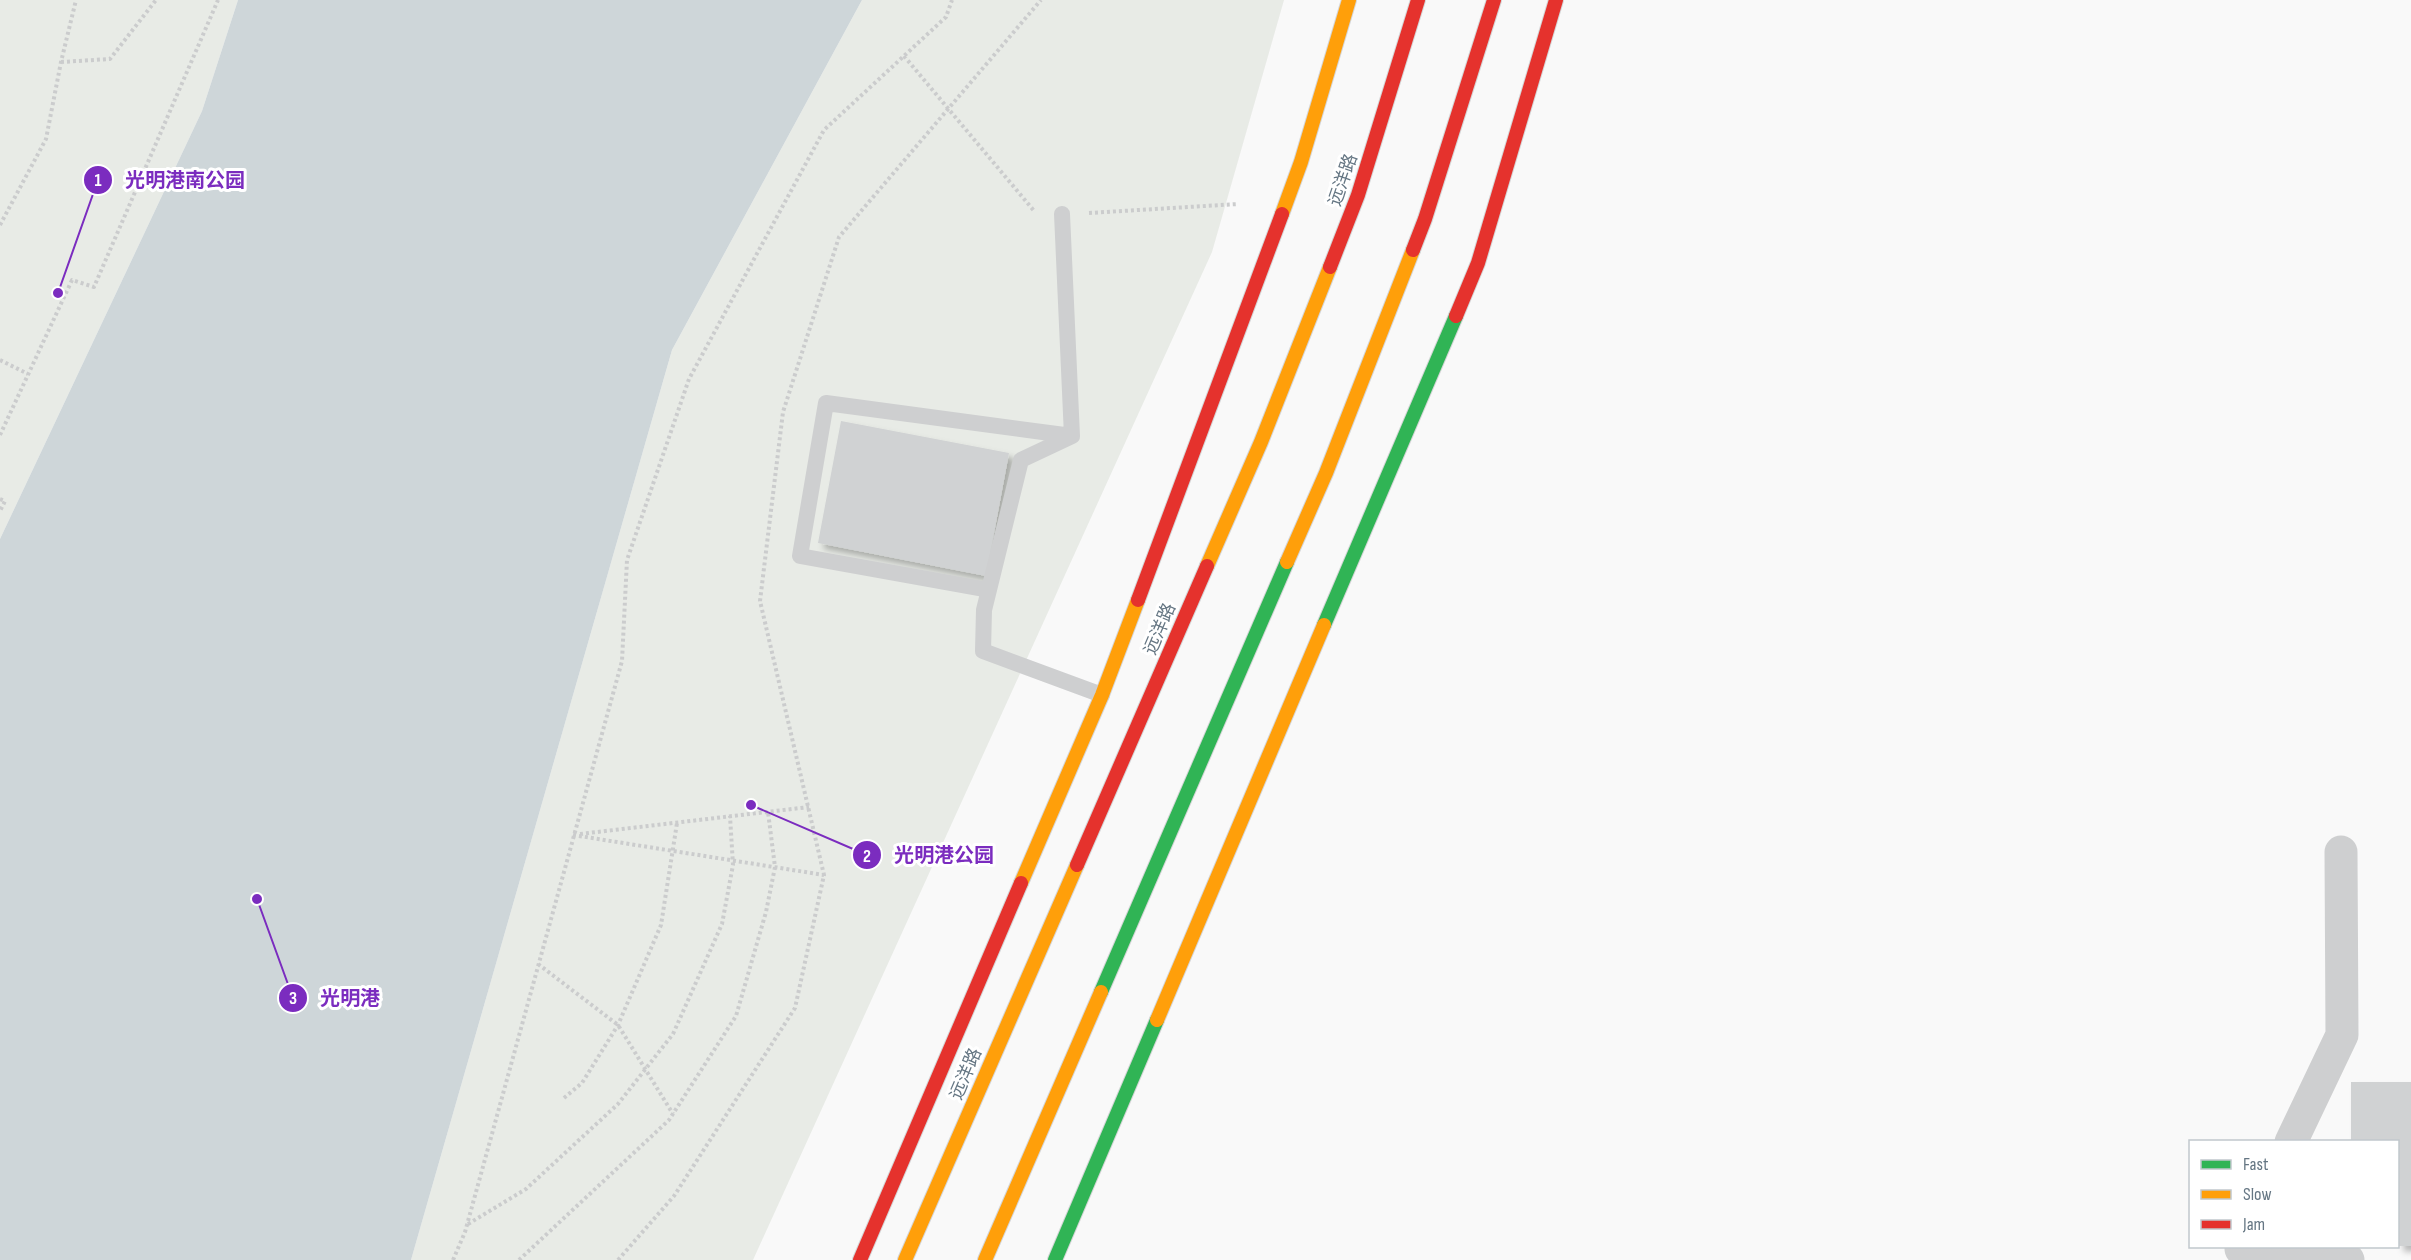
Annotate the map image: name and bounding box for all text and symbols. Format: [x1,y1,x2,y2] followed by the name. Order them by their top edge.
[1324,151,1362,209] street label: 远洋路
[83,161,257,199] callout: 光明港南公园
[125,169,245,193] text: 光明港南公园
[94,170,102,191] text: 1
[1140,600,1180,658] street label: 远洋路
[852,836,1006,874] callout: 光明港公园
[894,844,994,868] text: 光明港公园
[863,846,871,867] text: 2
[278,979,392,1017] callout: 光明港
[320,987,380,1011] text: 光明港
[289,988,297,1009] text: 3
[946,1045,986,1103] street label: 远洋路
[2189,1140,2399,1248] legend
[2243,1154,2269,1175] text: Fast
[2243,1184,2272,1205] text: Slow
[2242,1214,2265,1235] text: Jam

